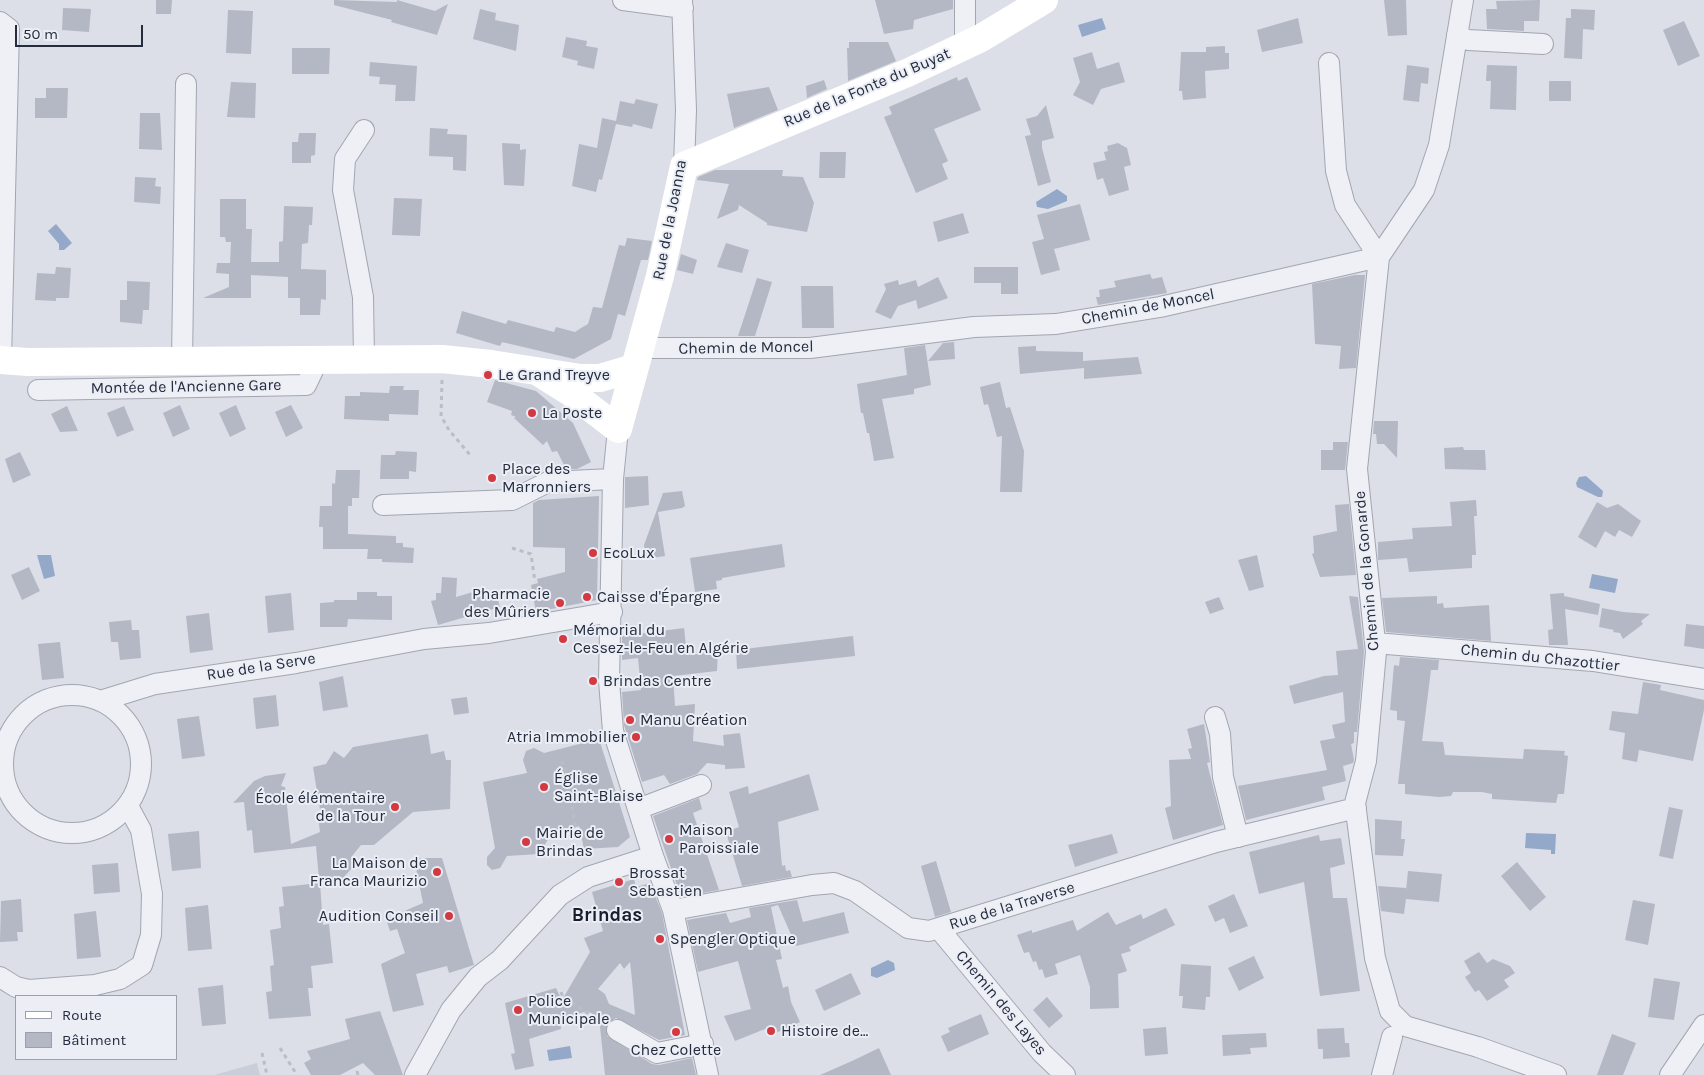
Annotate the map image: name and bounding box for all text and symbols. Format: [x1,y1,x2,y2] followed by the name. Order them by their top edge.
[18,15,145,47] scale bar
[23,25,58,43] text: 50 m
[781,44,953,132] street label: Rue de la Fonte du Buyat
[649,158,691,282] street label: Rue de la Joanna
[1080,285,1216,329] street label: Chemin de Moncel
[678,337,814,359] street label: Chemin de Moncel
[498,365,610,385] place label: Le Grand Treyve
[482,369,494,381] marker: Le Grand Treyve
[90,376,282,398] street label: Montée de l'Ancienne Gare
[542,403,602,423] place label: La Poste
[526,407,538,419] marker: La Poste
[502,459,591,497] place label: Place des Marronniers
[486,472,498,484] marker: Place des Marronniers
[1350,490,1384,652] street label: Chemin de la Gonarde
[603,543,654,563] place label: EcoLux
[587,547,599,559] marker: EcoLux
[464,584,550,622] place label: Pharmacie des Mûriers
[597,587,720,607] place label: Caisse d'Épargne
[581,591,593,603] marker: Caisse d'Épargne
[554,597,566,609] marker: Pharmacie des Mûriers
[573,620,748,658] place label: Mémorial du Cessez-le-Feu en Algérie
[557,633,569,645] marker: Mémorial du Cessez-le-Feu en Algérie
[1460,640,1620,676] street label: Chemin du Chazottier
[205,649,317,685] street label: Rue de la Serve
[603,671,711,691] place label: Brindas Centre
[587,675,599,687] marker: Brindas Centre
[640,710,747,730] place label: Manu Création
[624,714,636,726] marker: Manu Création
[507,727,626,747] place label: Atria Immobilier
[630,731,642,743] marker: Atria Immobilier
[554,768,643,806] place label: Église Saint-Blaise
[538,781,550,793] marker: Église Saint-Blaise
[255,788,385,826] place label: École élémentaire de la Tour
[389,801,401,813] marker: École élémentaire de la Tour
[679,820,759,858] place label: Maison Paroissiale
[536,823,603,861] place label: Mairie de Brindas
[663,833,675,845] marker: Maison Paroissiale
[520,836,532,848] marker: Mairie de Brindas
[310,853,427,891] place label: La Maison de Franca Maurizio
[629,863,702,901] place label: Brossat Sebastien
[431,866,443,878] marker: La Maison de Franca Maurizio
[613,876,625,888] marker: Brossat Sebastien
[947,878,1077,934] street label: Rue de la Traverse
[572,905,642,927] district label: Brindas
[319,906,439,926] place label: Audition Conseil
[443,910,455,922] marker: Audition Conseil
[670,929,796,949] place label: Spengler Optique
[654,933,666,945] marker: Spengler Optique
[951,947,1051,1059] street label: Chemin des Layes
[528,991,610,1029] place label: Police Municipale
[15,995,178,1060] legend
[512,1004,524,1016] marker: Police Municipale
[62,1006,102,1024] text: Route
[781,1021,868,1041] place label: Histoire de...
[765,1025,777,1037] marker: Histoire de...
[670,1026,682,1038] marker: Chez Colette
[62,1031,126,1049] text: Bâtiment
[631,1040,721,1060] place label: Chez Colette

